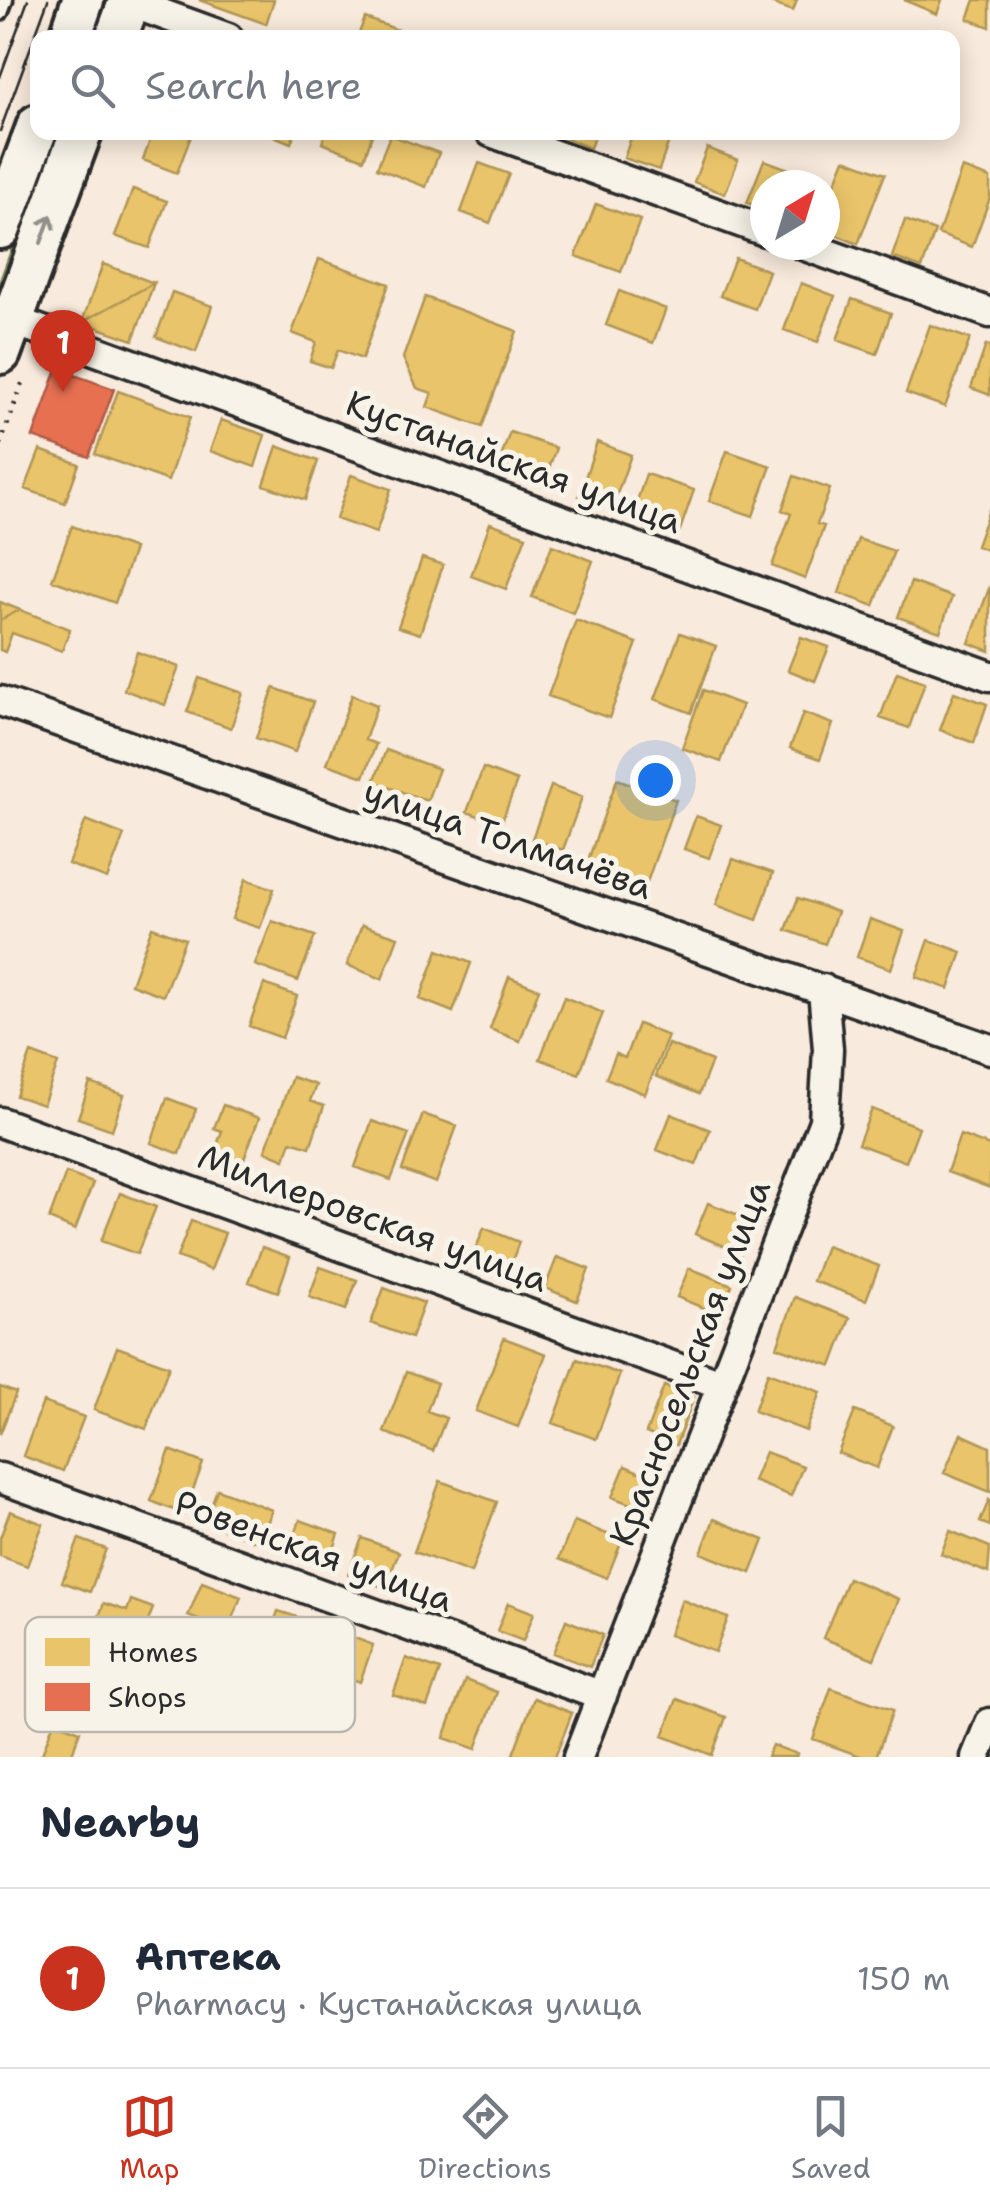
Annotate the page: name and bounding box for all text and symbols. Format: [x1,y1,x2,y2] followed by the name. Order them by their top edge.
[30,30,960,140] search box
[65,58,120,113] icon: search
[145,60,362,111] text: Search here
[750,170,840,260] north arrow
[38,214,56,245] one-way arrow
[30,310,96,392] pin: 1
[340,379,689,544] street label: Кустанайская улица
[630,755,681,806] your location
[358,767,659,910] street label: улица Толмачёва
[192,1132,555,1303] street label: Миллеровская улица
[598,1173,781,1553] street label: Красносельская улица
[169,1478,460,1623] street label: Ровенская улица
[25,1617,355,1732] legend
[108,1633,198,1671] text: Homes
[108,1678,187,1716] text: Shops
[40,1794,200,1850] text: Nearby
[135,1931,281,1982] text: Аптека
[65,1957,80,2000] text: 1
[857,1957,950,2000] text: 150 m
[135,1982,642,2025] text: Pharmacy · Кустанайская улица
[120,2089,179,2187] tab: Map
[418,2089,552,2187] tab: Directions
[791,2089,870,2187] tab: Saved

